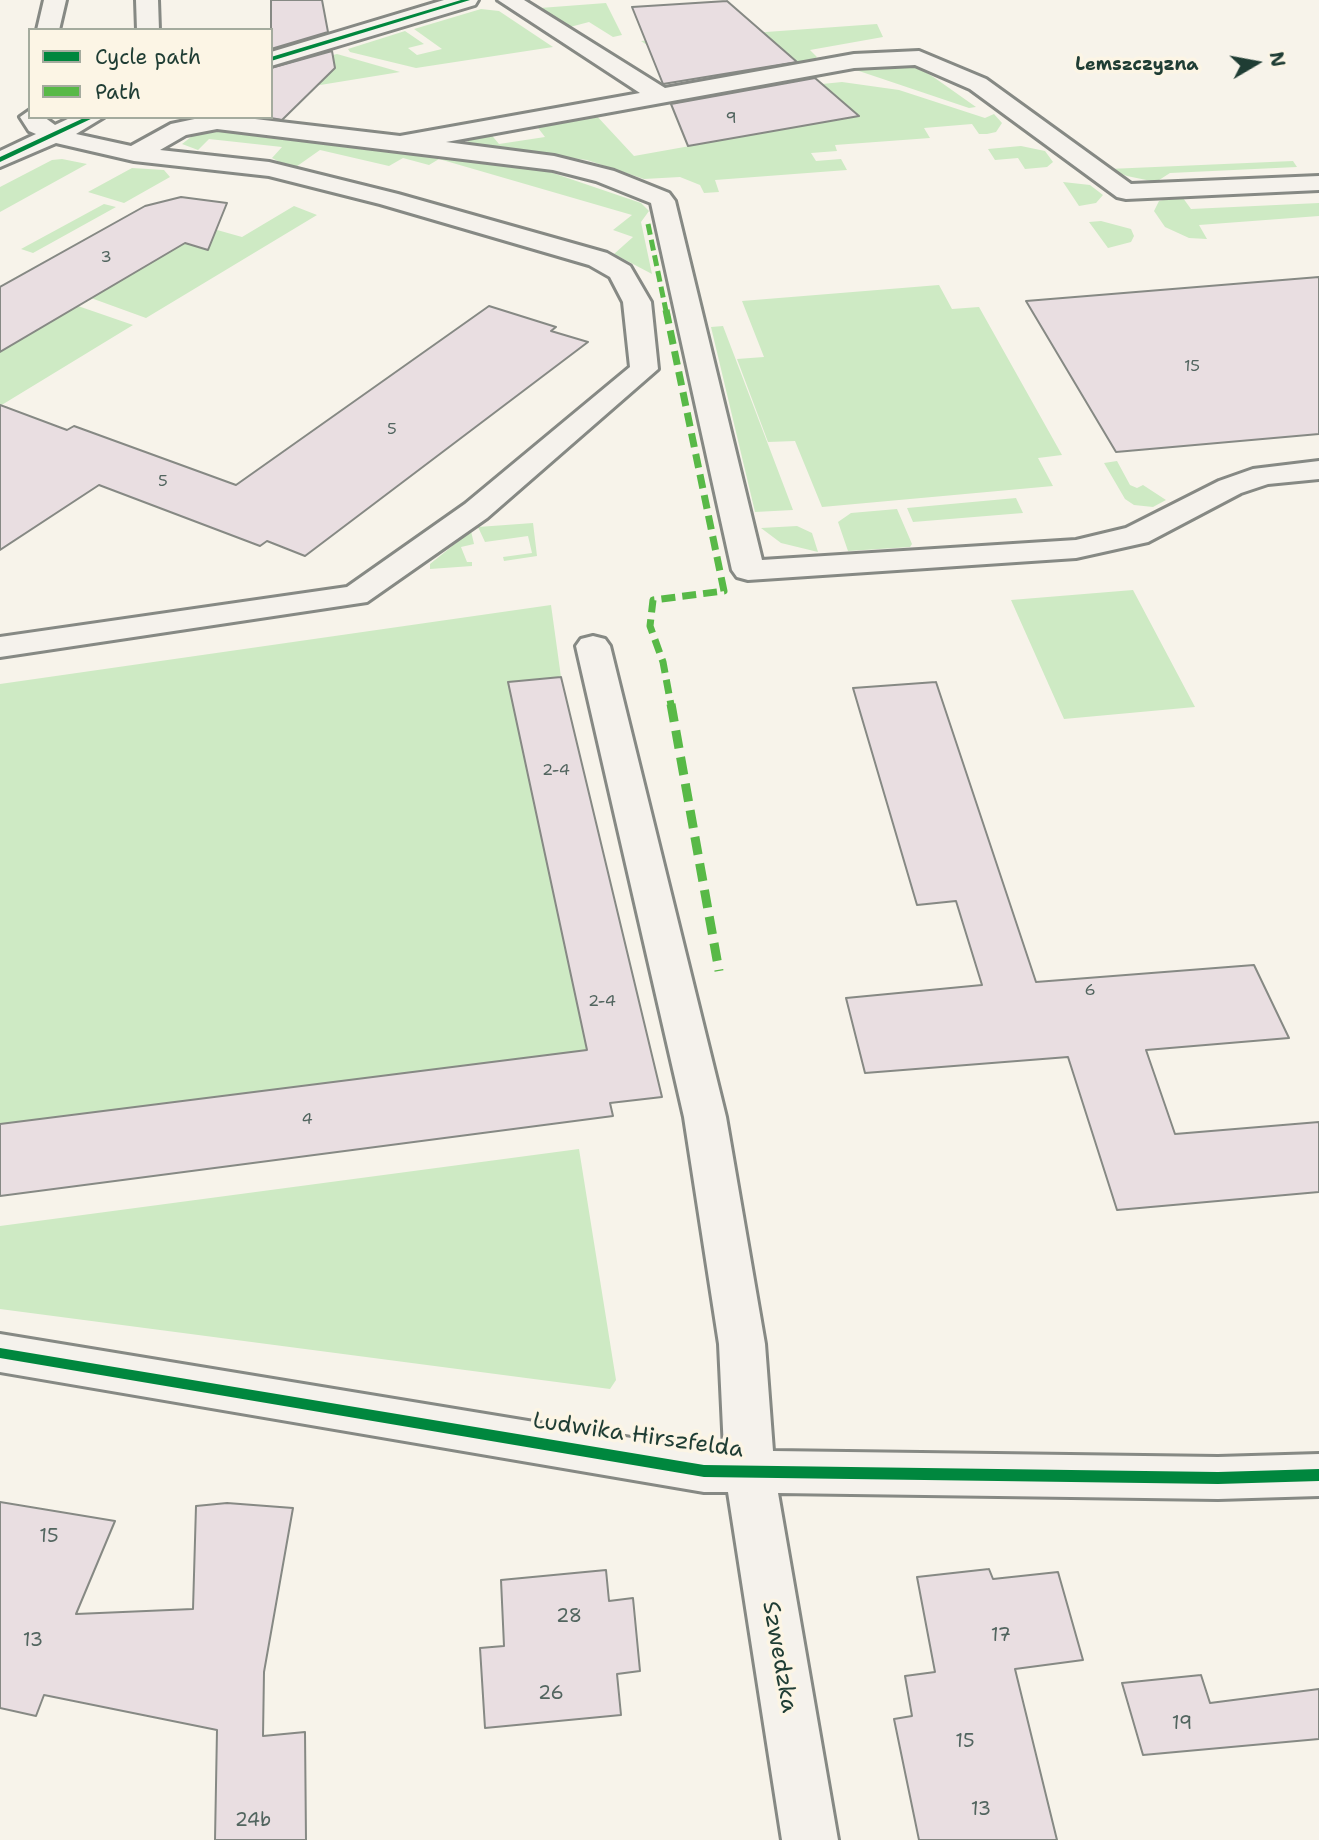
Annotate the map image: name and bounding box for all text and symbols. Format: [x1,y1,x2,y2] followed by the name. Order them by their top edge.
[28,28,273,119] legend
[1221,28,1291,98] north arrow
[95,43,201,71] text: Cycle path
[1264,50,1291,69] text: N
[1075,54,1199,76] district label: Lemszczyzna
[95,78,141,106] text: Path
[725,109,737,129] house number: 9
[100,248,112,268] house number: 3
[1184,357,1200,377] house number: 15
[387,420,397,440] house number: 5
[158,472,168,492] house number: 5
[542,761,570,781] house number: 2-4
[1084,981,1096,1001] house number: 6
[588,992,616,1012] house number: 2-4
[301,1110,313,1130] house number: 4
[531,1408,745,1464] street label: Ludwika Hirszfelda
[39,1526,59,1548] house number: 15
[756,1599,802,1715] street label: Szwedzka
[556,1606,582,1628] house number: 28
[991,1625,1011,1647] house number: 17
[23,1630,43,1652] house number: 13
[538,1683,564,1705] house number: 26
[1172,1713,1192,1735] house number: 19
[955,1731,975,1753] house number: 15
[971,1799,991,1821] house number: 13
[235,1810,271,1832] house number: 24b

